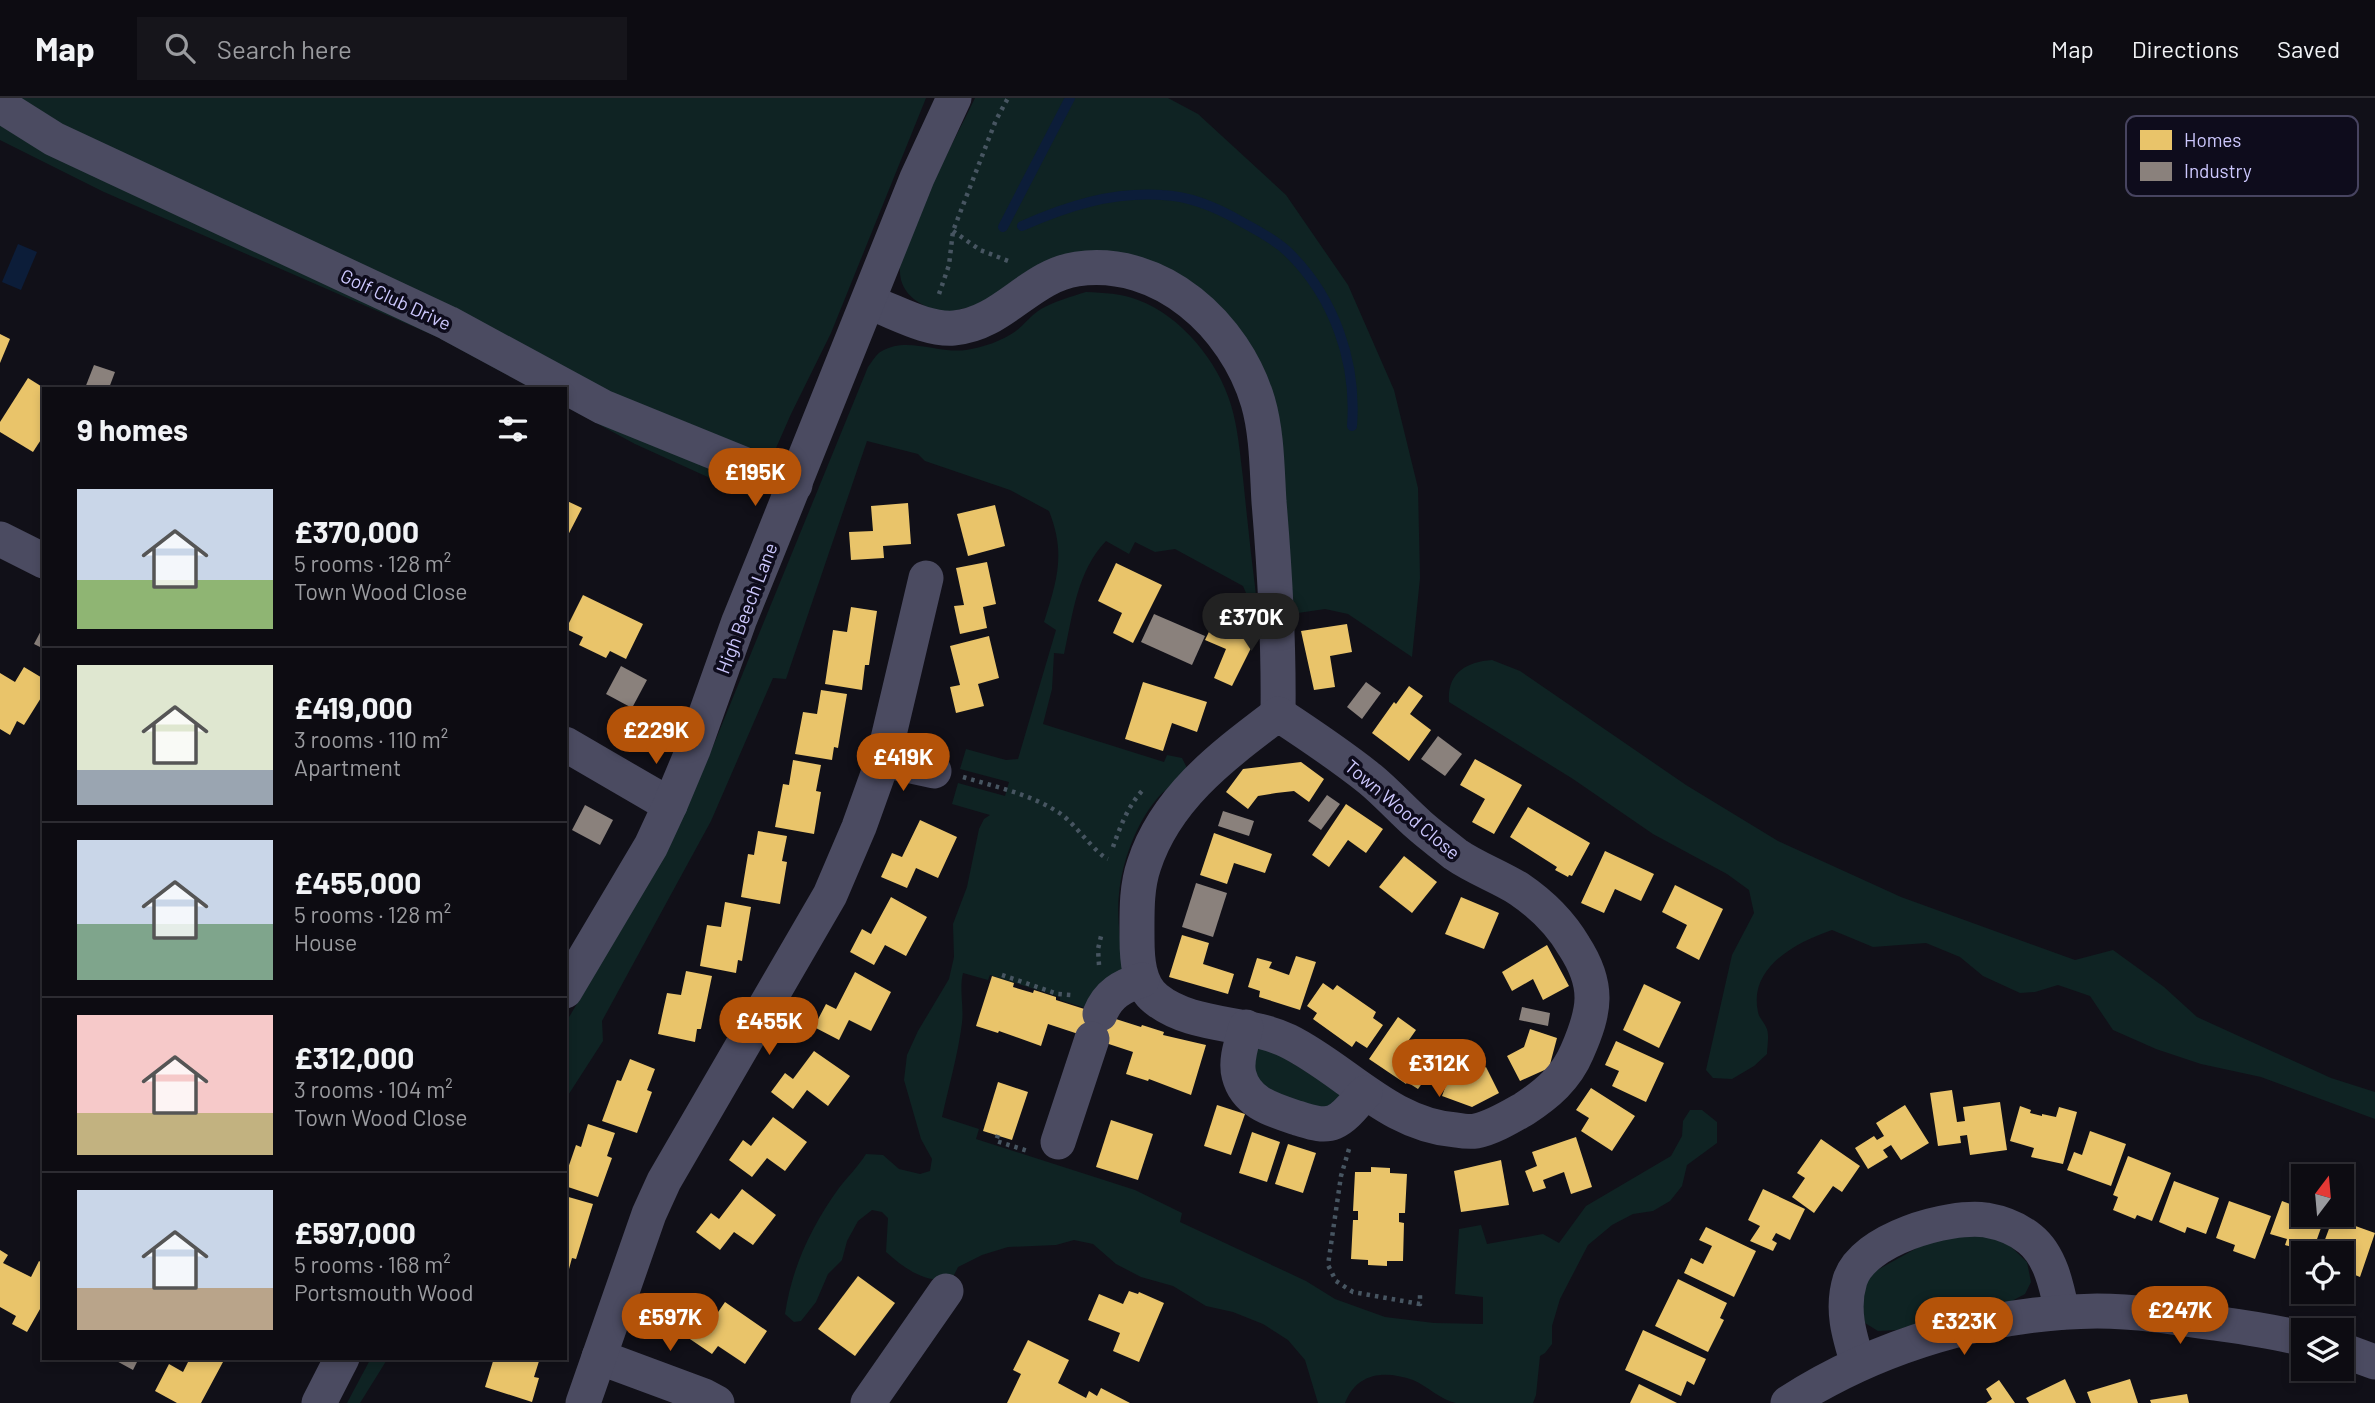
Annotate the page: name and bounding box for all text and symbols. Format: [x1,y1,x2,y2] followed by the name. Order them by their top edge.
[137,17,627,80] search box
[35,28,95,68] text: Map
[161,29,199,67] icon: search
[217,33,352,64] text: Search here
[2051,34,2094,63] text: Map
[2132,34,2239,63] text: Directions
[2277,34,2340,63] text: Saved
[2126,116,2358,196] legend
[2184,128,2241,151] text: Homes
[2184,159,2252,182] text: Industry
[337,263,455,335] street label: Golf Club Drive
[494,410,532,448] icon: filters
[77,411,188,447] text: 9 homes
[706,448,804,508] pin: £195K
[724,457,786,485] text: £195K
[294,513,419,549] text: £370,000
[133,517,217,601] icon: home
[710,539,782,677] street label: High Beech Lane
[294,549,451,577] text: 5 rooms · 128 m²
[294,577,468,605] text: Town Wood Close
[1202,594,1300,653] pin: £370K
[1218,602,1284,630] text: £370K
[294,689,413,725] text: £419,000
[133,693,217,777] icon: home
[607,706,705,766] pin: £229K
[623,715,689,743] text: £229K
[294,725,448,753] text: 3 rooms · 110 m²
[854,734,952,793] pin: £419K
[873,742,933,770] text: £419K
[294,753,401,781] text: Apartment
[1341,754,1465,864] street label: Town Wood Close
[294,864,421,900] text: £455,000
[133,868,217,952] icon: home
[294,900,451,928] text: 5 rooms · 128 m²
[294,928,357,956] text: House
[720,998,818,1057] pin: £455K
[735,1006,803,1034] text: £455K
[294,1039,414,1075] text: £312,000
[1390,1040,1488,1099] pin: £312K
[133,1043,217,1127] icon: home
[1408,1048,1470,1076] text: £312K
[294,1075,453,1103] text: 3 rooms · 104 m²
[294,1103,468,1131] text: Town Wood Close
[2291,1164,2354,1227] north arrow
[2291,1164,2354,1381] map controls
[294,1214,416,1250] text: £597,000
[133,1218,217,1302] icon: home
[2291,1241,2354,1304] button: locate
[294,1250,451,1278] text: 5 rooms · 168 m²
[294,1278,474,1306] text: Portsmouth Wood
[2131,1286,2229,1346] pin: £247K
[621,1294,719,1353] pin: £597K
[2147,1295,2213,1323] text: £247K
[1915,1298,2013,1357] pin: £323K
[638,1302,702,1330] text: £597K
[1931,1306,1997,1334] text: £323K
[2291,1318,2354,1381] button: layers

